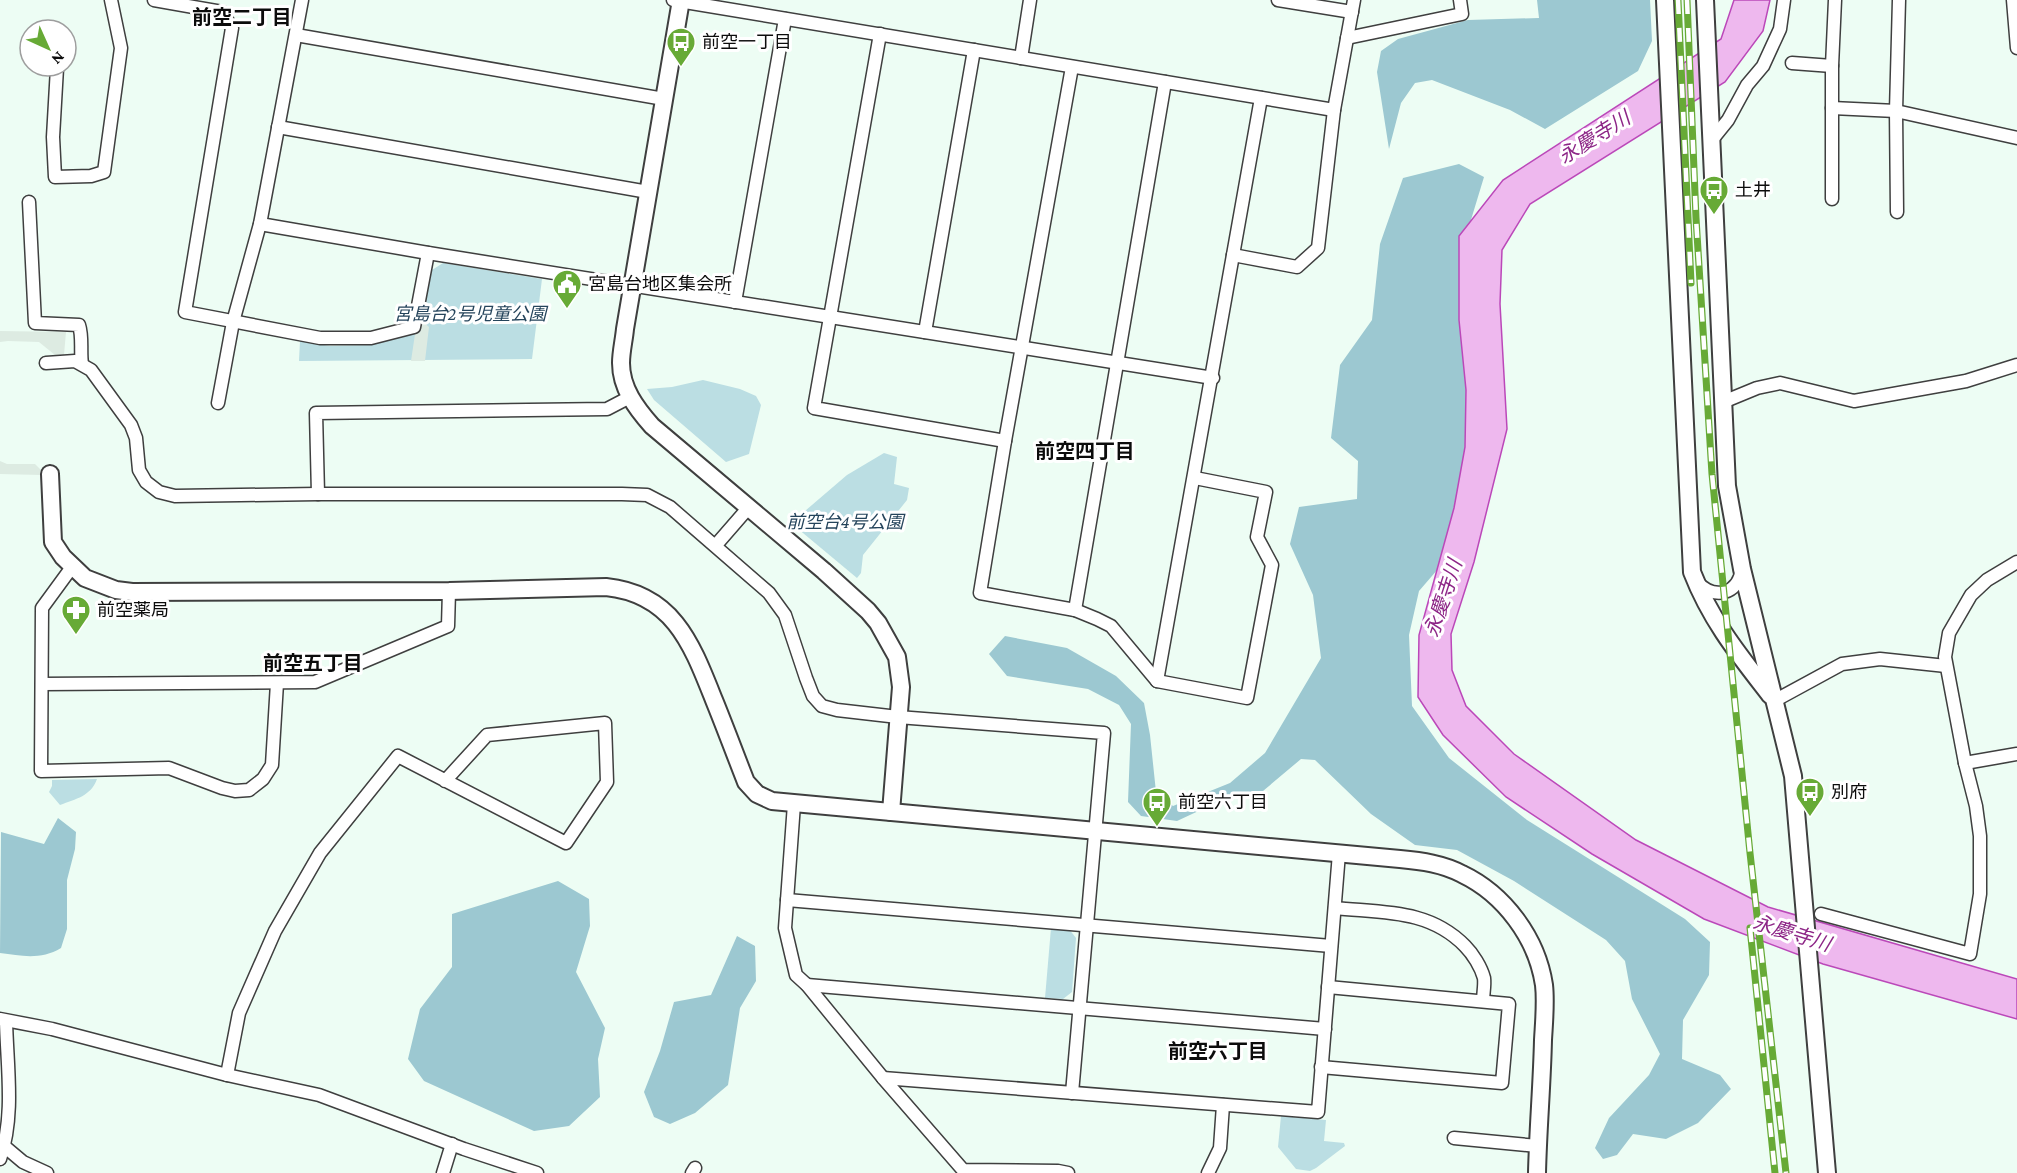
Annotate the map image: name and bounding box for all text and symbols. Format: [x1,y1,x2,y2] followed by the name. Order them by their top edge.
[192,6,292,28] district label: 前空二丁目
[18,18,78,78] north arrow
[665,26,697,68] bus stop icon: 前空一丁目
[702,32,792,52] place label: 前空一丁目
[48,48,68,68] text: N
[1554,105,1635,168] water label: 永慶寺川
[1698,174,1730,216] bus stop icon: 土井
[1735,180,1771,200] place label: 土井
[551,268,583,310] public building icon: 宮島台地区集会所
[588,274,732,294] place label: 宮島台地区集会所
[394,304,549,324] park label: 宮島台2号児童公園
[1035,440,1135,462] district label: 前空四丁目
[786,512,907,532] park label: 前空台4号公園
[1420,555,1466,639] water label: 永慶寺川
[60,594,92,636] pharmacy icon: 前空薬局
[97,600,169,620] place label: 前空薬局
[263,652,363,674] district label: 前空五丁目
[1794,776,1826,818] bus stop icon: 別府
[1831,782,1867,802] place label: 別府
[1141,786,1173,828] bus stop icon: 前空六丁目
[1178,792,1268,812] place label: 前空六丁目
[1751,911,1835,956] water label: 永慶寺川
[1168,1040,1268,1062] district label: 前空六丁目

